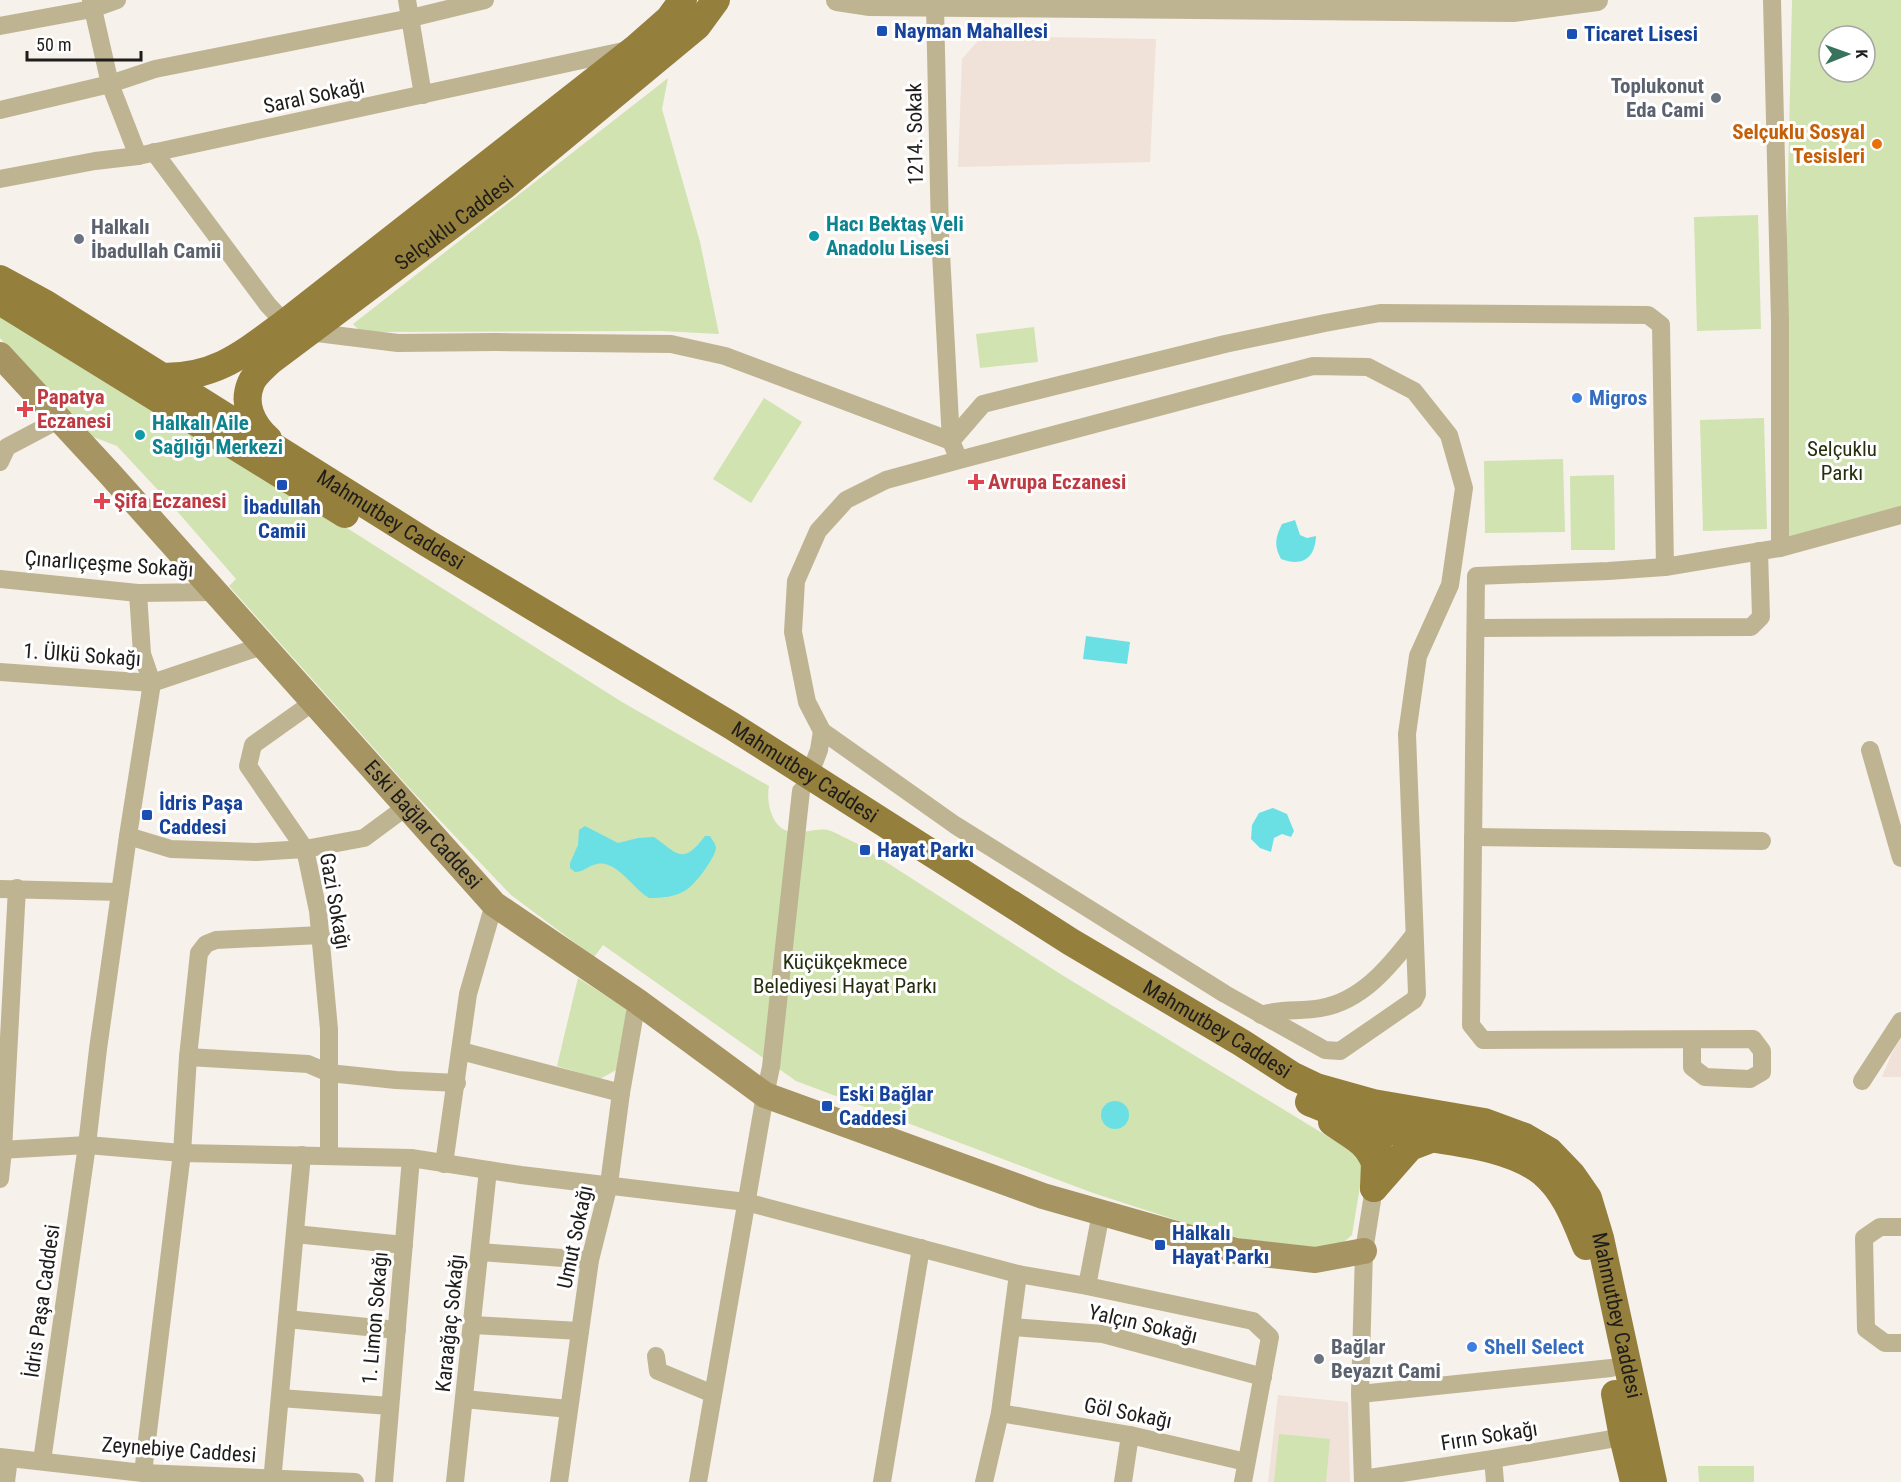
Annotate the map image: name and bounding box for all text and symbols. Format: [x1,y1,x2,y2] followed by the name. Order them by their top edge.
[894,19,1048,43] place label: Nayman Mahallesi
[1584,22,1698,46] place label: Ticaret Lisesi
[27,24,141,62] scale bar
[875,24,889,38] marker: Nayman Mahallesi
[1817,24,1877,84] north arrow
[1565,27,1579,41] marker: Ticaret Lisesi
[36,34,71,55] text: 50 m
[1852,49,1871,58] text: K
[261,74,367,118] street label: Saral Sokağı
[1611,74,1704,122] place label: Toplukonut Eda Cami
[902,82,928,185] street label: 1214. Sokak
[1709,91,1723,105] marker: Toplukonut Eda Cami
[1732,120,1865,168] place label: Selçuklu Sosyal Tesisleri
[1870,137,1884,151] marker: Selçuklu Sosyal Tesisleri
[390,171,518,275] street label: Selçuklu Caddesi
[826,212,964,260] place label: Hacı Bektaş Veli Anadolu Lisesi
[91,215,221,263] place label: Halkalı İbadullah Camii
[807,229,821,243] marker: Hacı Bektaş Veli Anadolu Lisesi
[72,232,86,246] marker: Halkalı İbadullah Camii
[37,385,111,433] place label: Papatya Eczanesi
[1589,386,1647,410] place label: Migros
[1570,391,1584,405] marker: Migros
[18,402,32,416] marker: Papatya Eczanesi
[152,411,283,459] place label: Halkalı Aile Sağlığı Merkezi
[133,428,147,442] marker: Halkalı Aile Sağlığı Merkezi
[1807,437,1877,485] park label: Selçuklu Parkı
[313,465,469,575] street label: Mahmutbey Caddesi
[988,470,1126,494] place label: Avrupa Eczanesi
[969,475,983,489] marker: Avrupa Eczanesi
[275,478,289,492] marker: İbadullah Camii
[114,489,227,513] place label: Şifa Eczanesi
[95,494,109,508] marker: Şifa Eczanesi
[243,495,321,543] place label: İbadullah Camii
[24,546,194,582] street label: Çınarlıçeşme Sokağı
[22,639,142,671] street label: 1. Ülkü Sokağı
[727,717,882,828] street label: Mahmutbey Caddesi
[359,755,487,894] street label: Eski Bağlar Caddesi
[159,791,243,839] place label: İdris Paşa Caddesi
[140,808,154,822] marker: İdris Paşa Caddesi
[877,838,974,862] place label: Hayat Parkı
[858,843,872,857] marker: Hayat Parkı
[315,851,355,951] street label: Gazi Sokağı
[753,950,937,998] park label: Küçükçekmece Belediyesi Hayat Parkı
[1139,975,1296,1084] street label: Mahmutbey Caddesi
[839,1082,933,1130] place label: Eski Bağlar Caddesi
[820,1099,834,1113] marker: Eski Bağlar Caddesi
[552,1183,598,1291] street label: Umut Sokağı
[1172,1221,1269,1269] place label: Halkalı Hayat Parkı
[19,1223,65,1379] street label: İdris Paşa Caddesi
[1587,1230,1646,1400] street label: Mahmutbey Caddesi
[1153,1238,1167,1252] marker: Halkalı Hayat Parkı
[357,1251,393,1385] street label: 1. Limon Sokağı
[431,1253,469,1393] street label: Karaağaç Sokağı
[1086,1300,1200,1348] street label: Yalçın Sokağı
[1331,1335,1441,1383] place label: Bağlar Beyazıt Cami
[1484,1335,1584,1359] place label: Shell Select
[1465,1340,1479,1354] marker: Shell Select
[1312,1352,1326,1366] marker: Bağlar Beyazıt Cami
[1082,1393,1174,1433] street label: Göl Sokağı
[1439,1417,1539,1455] street label: Fırın Sokağı
[101,1433,257,1467] street label: Zeynebiye Caddesi

